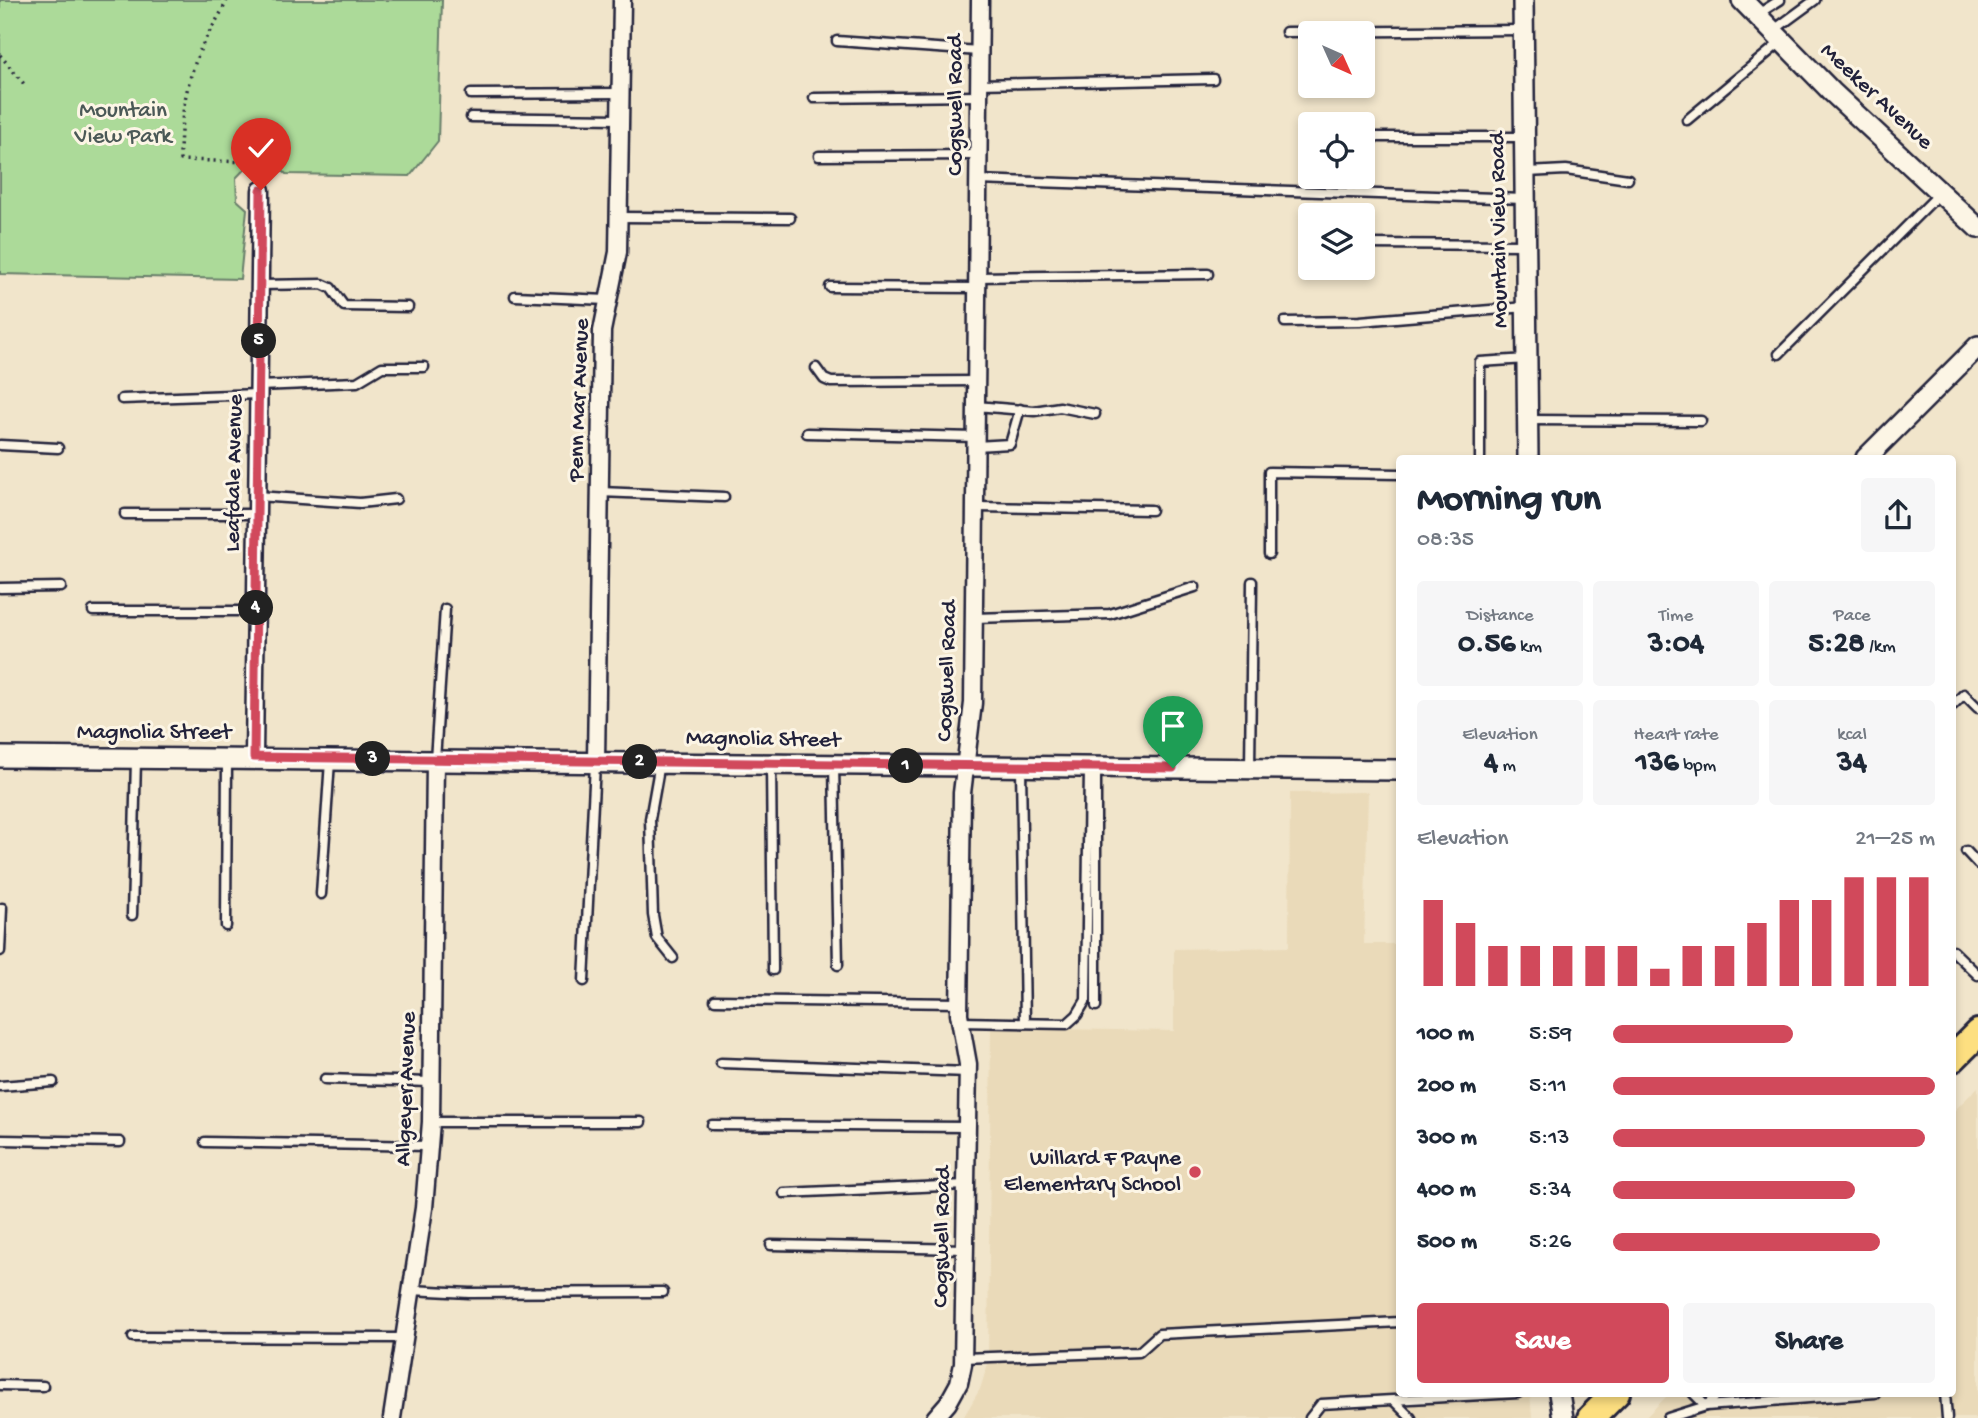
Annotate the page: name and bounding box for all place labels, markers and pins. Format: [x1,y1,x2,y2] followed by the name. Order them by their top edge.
[231,118,291,190] pin
[242,324,276,358] pin: 5
[238,590,274,626] pin: 4
[1143,696,1203,768] pin
[356,742,390,776] pin: 3
[622,744,658,780] pin: 2
[888,748,923,784] pin: 1
[1004,1146,1182,1199] place label: Willard F Payne Elementary School
[1187,1164,1203,1180] marker: Willard F Payne Elementary School

